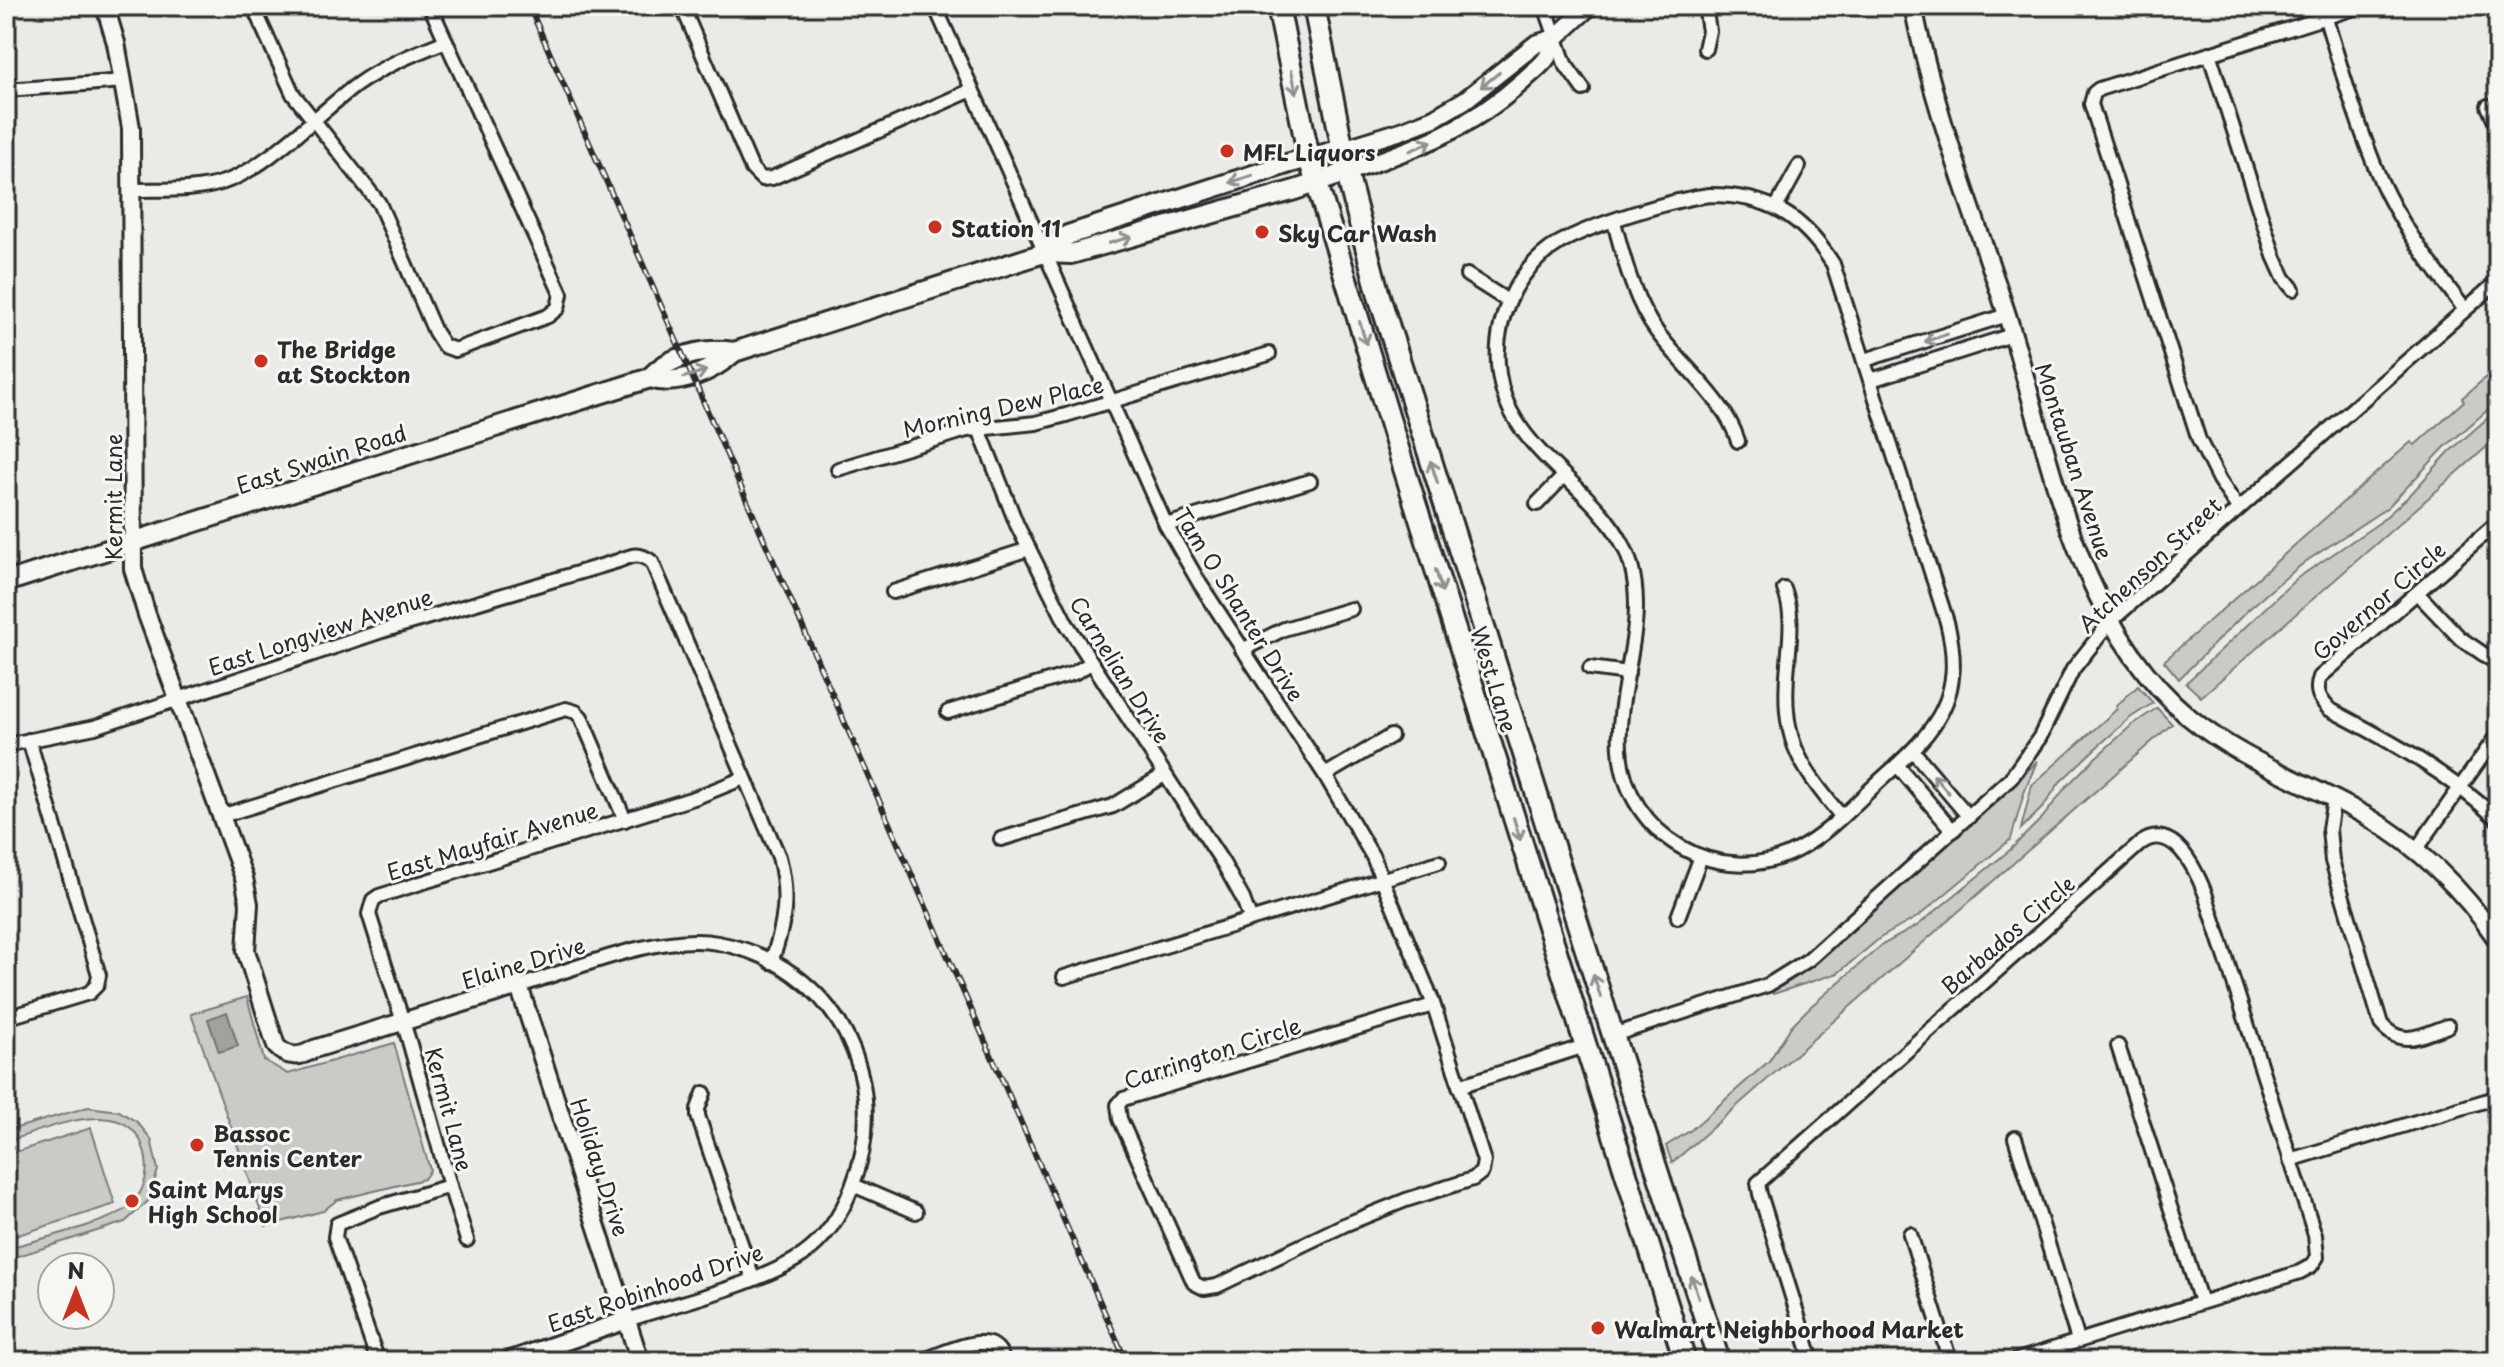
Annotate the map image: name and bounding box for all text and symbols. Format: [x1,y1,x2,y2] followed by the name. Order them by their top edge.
[1287,69,1302,95] one-way arrow
[1480,71,1501,89] one-way arrow
[1243,135,1376,168] place label: MFL Liquors
[1408,137,1433,152] one-way arrow
[1218,142,1236,160] marker: MFL Liquors
[1229,172,1255,187] one-way arrow
[951,211,1061,244] place label: Station 11
[1278,216,1437,249] place label: Sky Car Wash
[926,218,944,236] marker: Station 11
[1253,223,1271,241] marker: Sky Car Wash
[1107,232,1133,247] one-way arrow
[1356,319,1371,345] one-way arrow
[1923,331,1948,346] one-way arrow
[277,332,410,390] place label: The Bridge at Stockton
[252,352,270,370] marker: The Bridge at Stockton
[2028,358,2122,564] street label: Montauban Avenue
[681,366,707,381] one-way arrow
[899,367,1107,445] street label: Morning Dew Place
[232,415,410,501] street label: East Swain Road
[96,434,129,560] street label: Kermit Lane
[1426,459,1441,485] one-way arrow
[2070,489,2228,639] street label: Atchenson Street
[1167,501,1313,707] street label: Tam O Shanter Drive
[2304,533,2452,667] street label: Governor Circle
[1433,569,1448,594] one-way arrow
[204,579,436,683] street label: East Longview Avenue
[1062,589,1180,749] street label: Carnelian Drive
[1463,622,1527,736] street label: West Lane
[1932,774,1950,794] one-way arrow
[382,792,602,888] street label: East Mayfair Avenue
[1511,817,1526,842] one-way arrow
[1933,867,2081,1001] street label: Barbados Circle
[457,928,589,996] street label: Elaine Drive
[1589,974,1604,999] one-way arrow
[1119,1008,1305,1096] street label: Carrington Circle
[418,1044,482,1174] street label: Kermit Lane
[563,1094,639,1240] street label: Holiday Drive
[213,1116,362,1174] place label: Bassoc Tennis Center
[188,1136,206,1154] marker: Bassoc Tennis Center
[148,1172,284,1230] place label: Saint Marys High School
[123,1192,141,1210] marker: Saint Marys High School
[543,1235,767,1339] street label: East Robinhood Drive
[36,1251,116,1331] north arrow
[67,1253,85,1286] text: N
[1687,1274,1702,1299] one-way arrow
[1614,1312,1964,1345] place label: Walmart Neighborhood Market
[1589,1319,1607,1337] marker: Walmart Neighborhood Market

